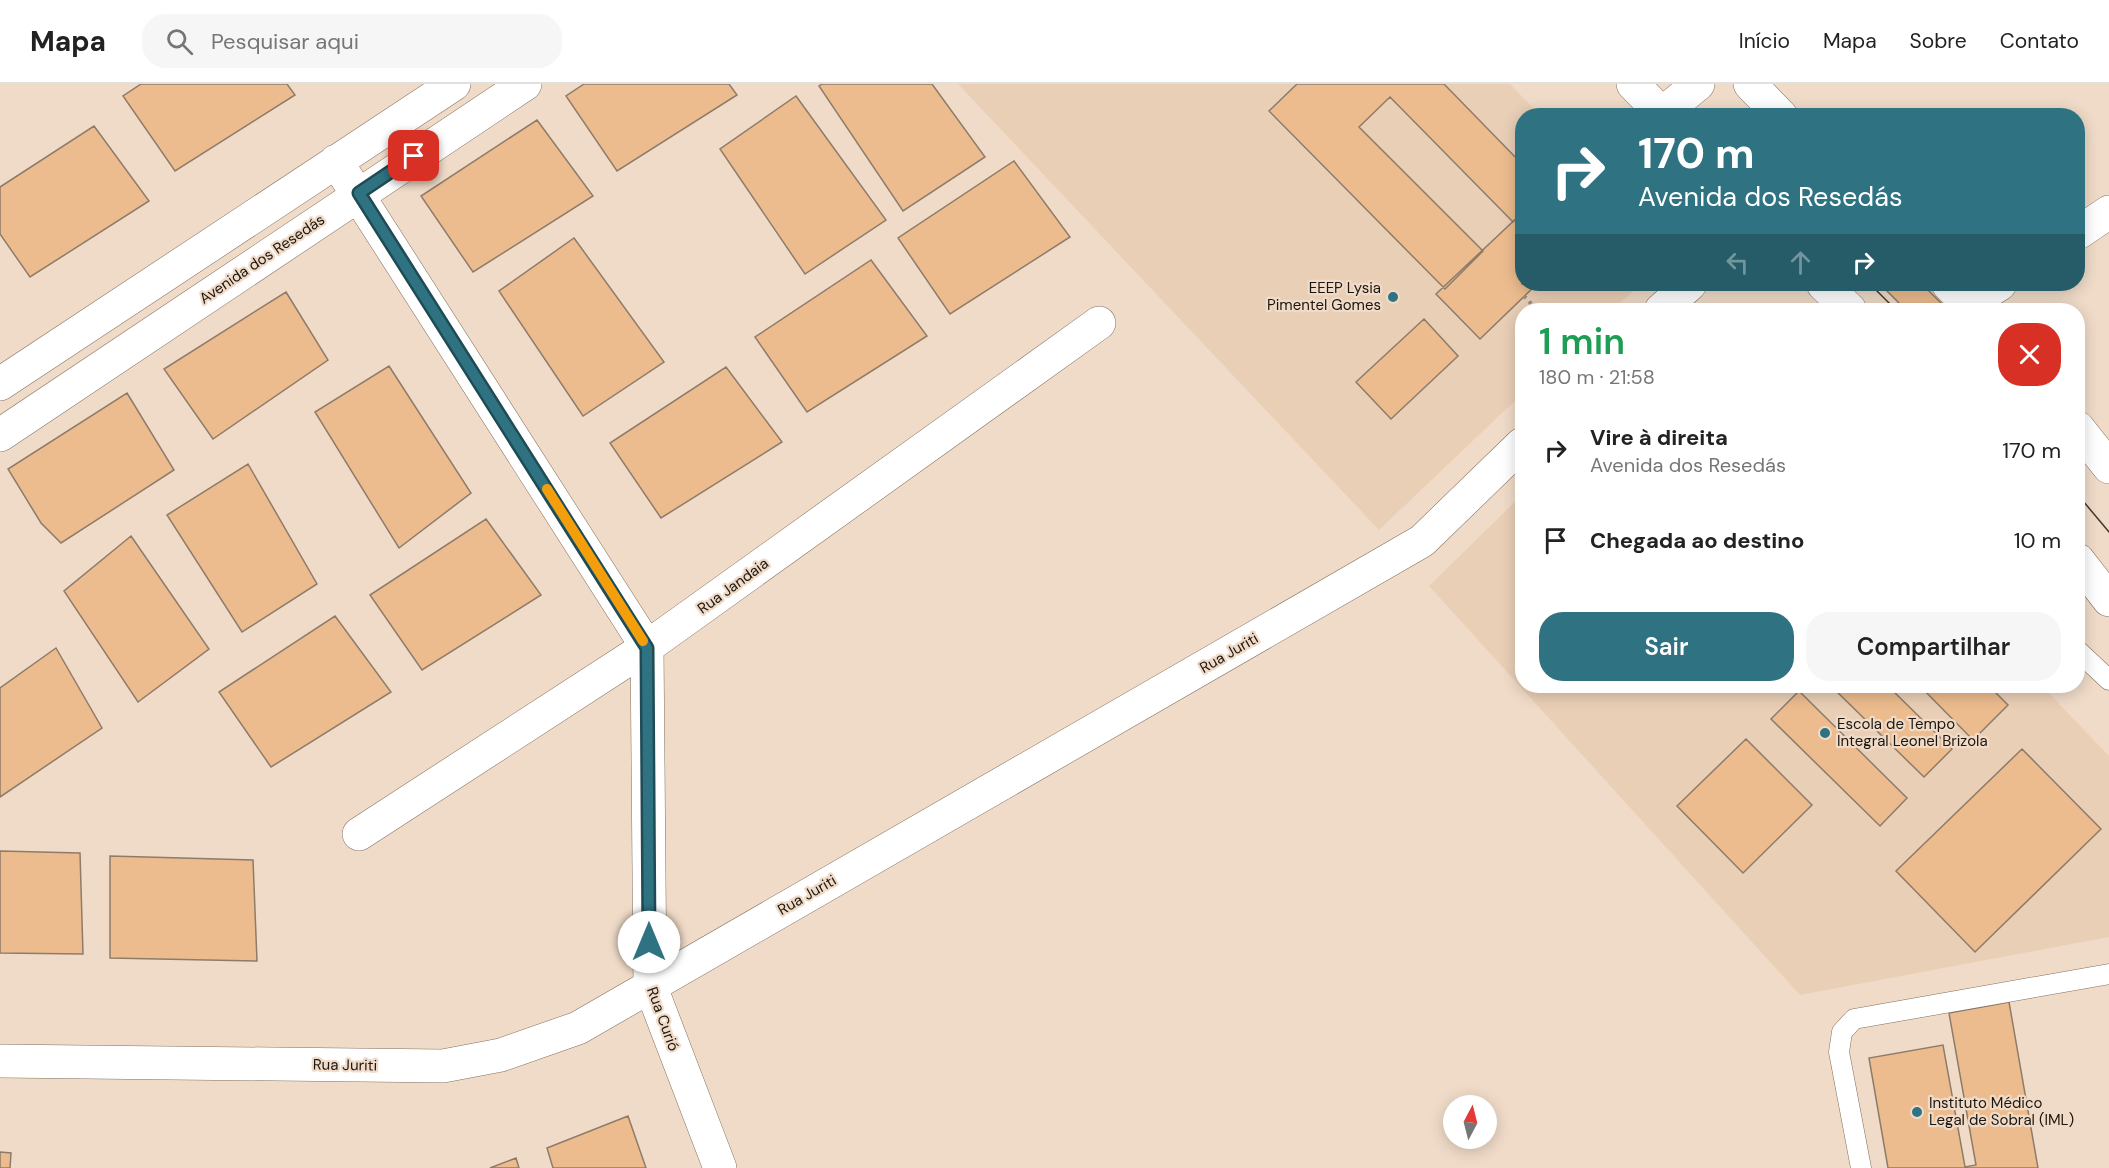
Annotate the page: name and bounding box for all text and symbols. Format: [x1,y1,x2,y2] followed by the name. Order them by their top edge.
[142,14,562,68] search box
[30,23,106,60] text: Mapa
[163,25,196,58] icon: search
[211,27,359,56] text: Pesquisar aqui
[1739,27,1790,55] text: Início
[1823,27,1877,55] text: Mapa
[1910,27,1967,55] text: Sobre
[2000,27,2079,55] text: Contato
[1638,126,1755,181] text: 170 m
[388,130,439,181] pin
[1539,132,1617,210] icon: right
[397,139,430,172] icon: arrive
[1638,179,1903,214] text: Avenida dos Resedás
[195,210,329,308] street label: Avenida dos Resedás
[1721,246,1754,279] icon: left
[1784,246,1817,279] icon: ahead
[1847,246,1880,279] icon: right
[1267,278,1381,315] place label: EEEP Lysia Pimentel Gomes
[1386,290,1400,304] marker: EEEP Lysia Pimentel Gomes
[1539,318,1625,365] text: 1 min
[1998,323,2061,386] button: close
[1539,364,1655,390] text: 180 m · 21:58
[1590,423,1728,452] text: Vire à direita
[1539,434,1572,467] icon: right
[2002,436,2061,465] text: 170 m
[1590,452,1786,478] text: Avenida dos Resedás
[1539,524,1572,557] icon: arrive
[1590,526,1804,555] text: Chegada ao destino
[2014,526,2061,555] text: 10 m
[693,553,773,619] street label: Rua Jandaia
[1539,612,1794,681] button: Sair
[1806,612,2061,681] button: Compartilhar
[1196,628,1262,678] street label: Rua Juriti
[1837,714,1988,751] place label: Escola de Tempo Integral Leonel Brizola
[1818,726,1832,740] marker: Escola de Tempo Integral Leonel Brizola
[774,870,840,920] street label: Rua Juriti
[617,910,681,974] position arrow
[642,984,684,1054] street label: Rua Curió
[313,1054,377,1076] street label: Rua Juriti
[1929,1093,2074,1130] place label: Instituto Médico Legal de Sobral (IML)
[1443,1095,1497,1149] north arrow
[1443,1095,1497,1149] map controls
[1910,1105,1924,1119] marker: Instituto Médico Legal de Sobral (IML)

